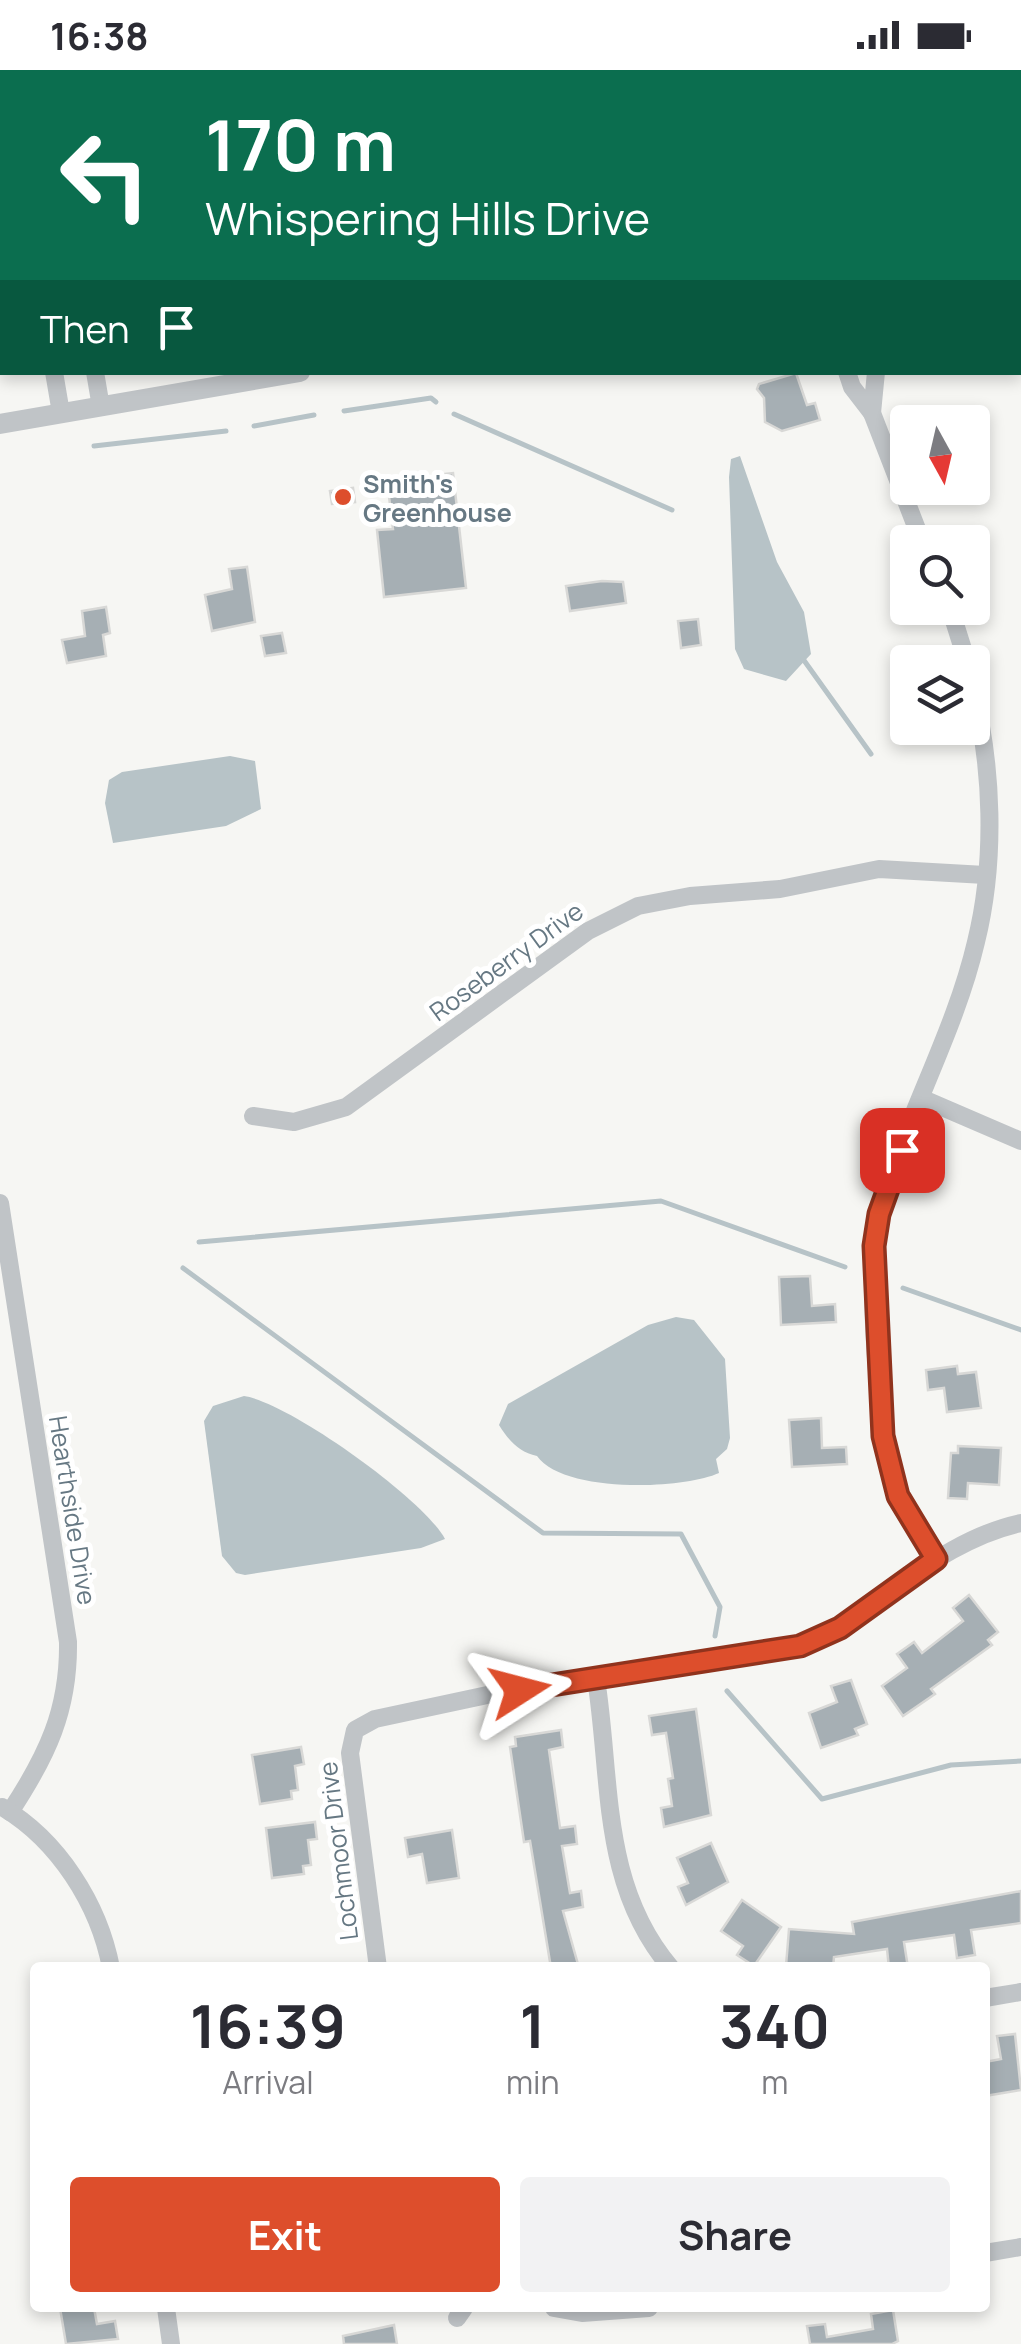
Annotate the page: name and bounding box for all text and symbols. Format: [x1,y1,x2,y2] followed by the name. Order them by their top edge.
[50,9,149,61] text: 16:38
[205,96,396,192] text: 170 m
[40,110,170,240] icon: left
[205,187,650,249] text: Whispering Hills Drive
[149,300,204,355] icon: arrive
[40,302,129,354] text: Then
[890,405,990,505] north arrow
[890,405,990,745] map controls
[363,466,512,530] place label: Smith's Greenhouse
[332,486,354,508] marker: Smith's Greenhouse
[890,525,990,625] button: search
[890,645,990,745] button: layers
[422,893,590,1029] street label: Roseberry Drive
[860,1108,945,1193] pin
[875,1123,930,1178] icon: arrive
[41,1413,105,1607] street label: Hearthside Drive
[468,1638,572,1742] position arrow
[310,1760,366,1942] street label: Lochmoor Drive
[190,1984,346,2066] text: 16:39
[520,1984,546,2066] text: 1
[719,1984,830,2066] text: 340
[222,2060,314,2104] text: Arrival
[506,2060,560,2104] text: min
[761,2060,788,2104] text: m
[70,2177,500,2292] button: Exit
[520,2177,950,2292] button: Share

